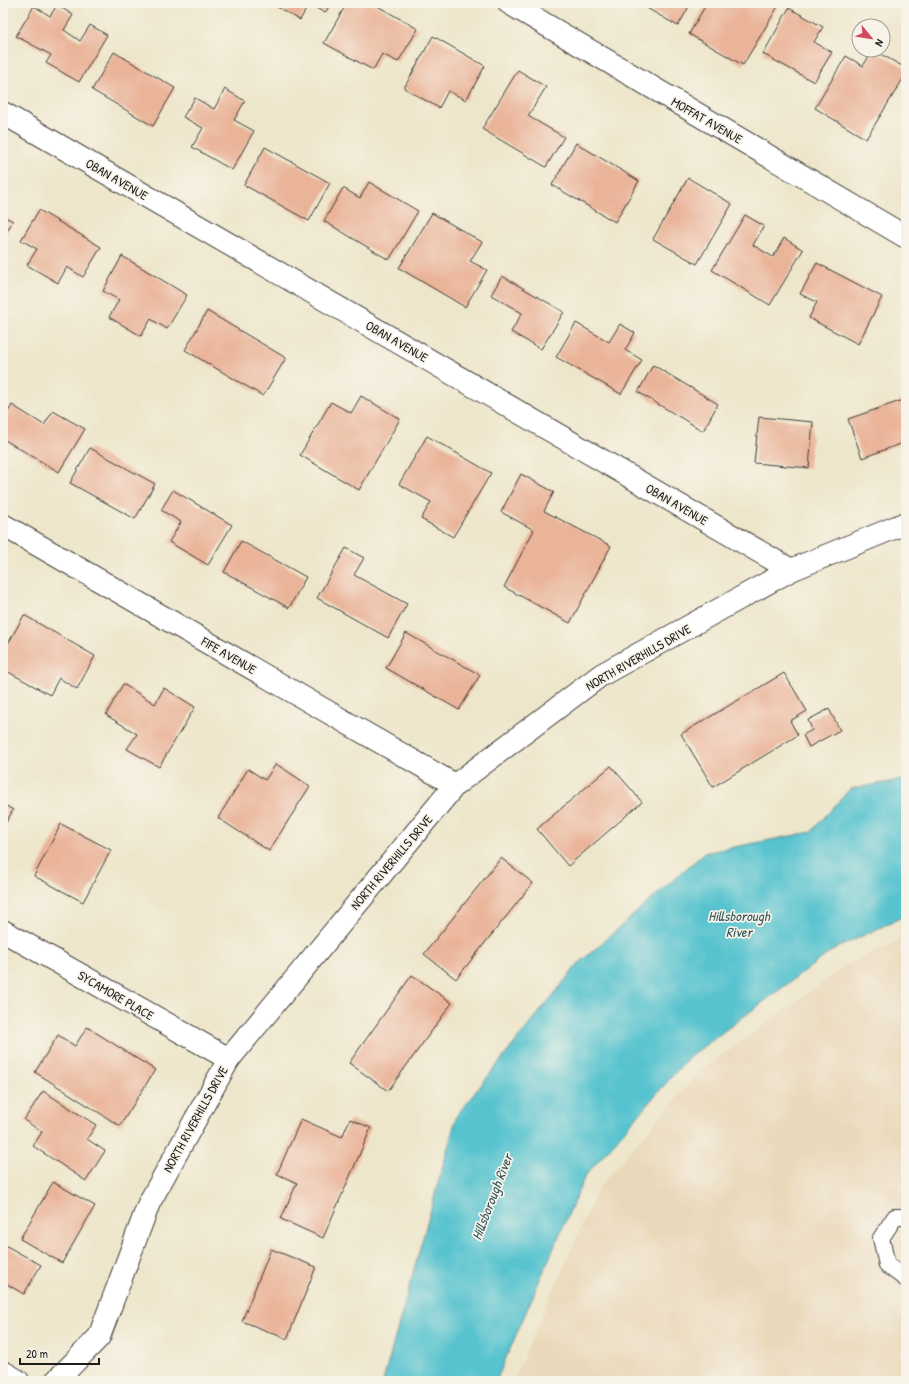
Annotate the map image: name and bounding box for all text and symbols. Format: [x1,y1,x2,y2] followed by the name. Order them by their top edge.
[851,18,891,58] north arrow
[872,37,887,49] text: N
[668,92,746,148] street label: MOFFAT AVENUE
[83,154,152,204] street label: OBAN AVENUE
[363,316,432,366] street label: OBAN AVENUE
[643,479,712,529] street label: OBAN AVENUE
[582,619,694,695] street label: NORTH RIVERHILLS DRIVE
[197,632,260,678] street label: FIFE AVENUE
[346,810,436,913] street label: NORTH RIVERHILLS DRIVE
[708,906,771,941] water label: Hillsborough River
[75,966,158,1024] street label: SYCAMORE PLACE
[158,1062,232,1175] street label: NORTH RIVERHILLS DRIVE
[466,1150,518,1243] water label: Hillsborough River
[20,1340,99,1366] scale bar
[26,1345,48,1362] text: 20 m

